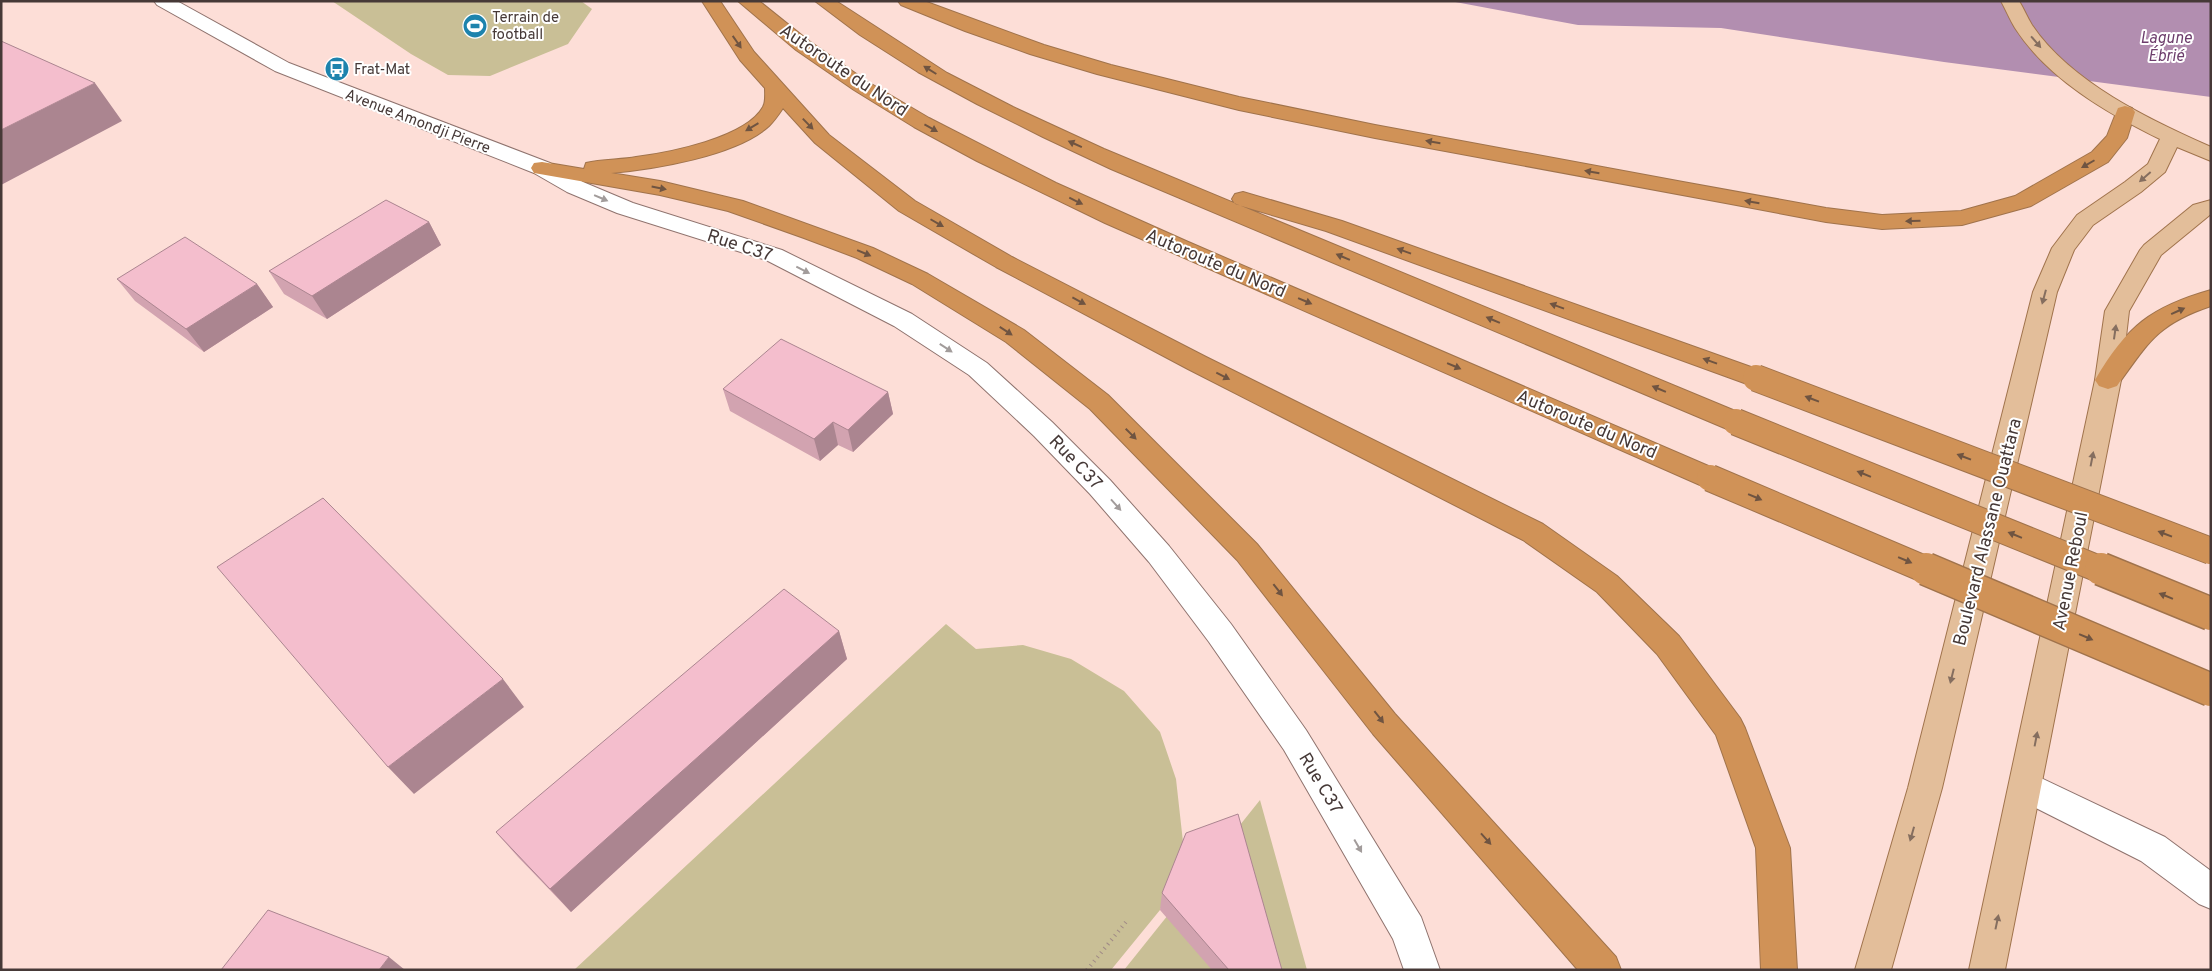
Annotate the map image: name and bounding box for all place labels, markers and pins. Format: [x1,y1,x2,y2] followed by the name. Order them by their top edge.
[492,9,559,45] place label: Terrain de football
[462,13,488,39] sports icon: Terrain de football
[324,56,350,82] bus stop icon: Frat-Mat
[354,61,410,80] place label: Frat-Mat

